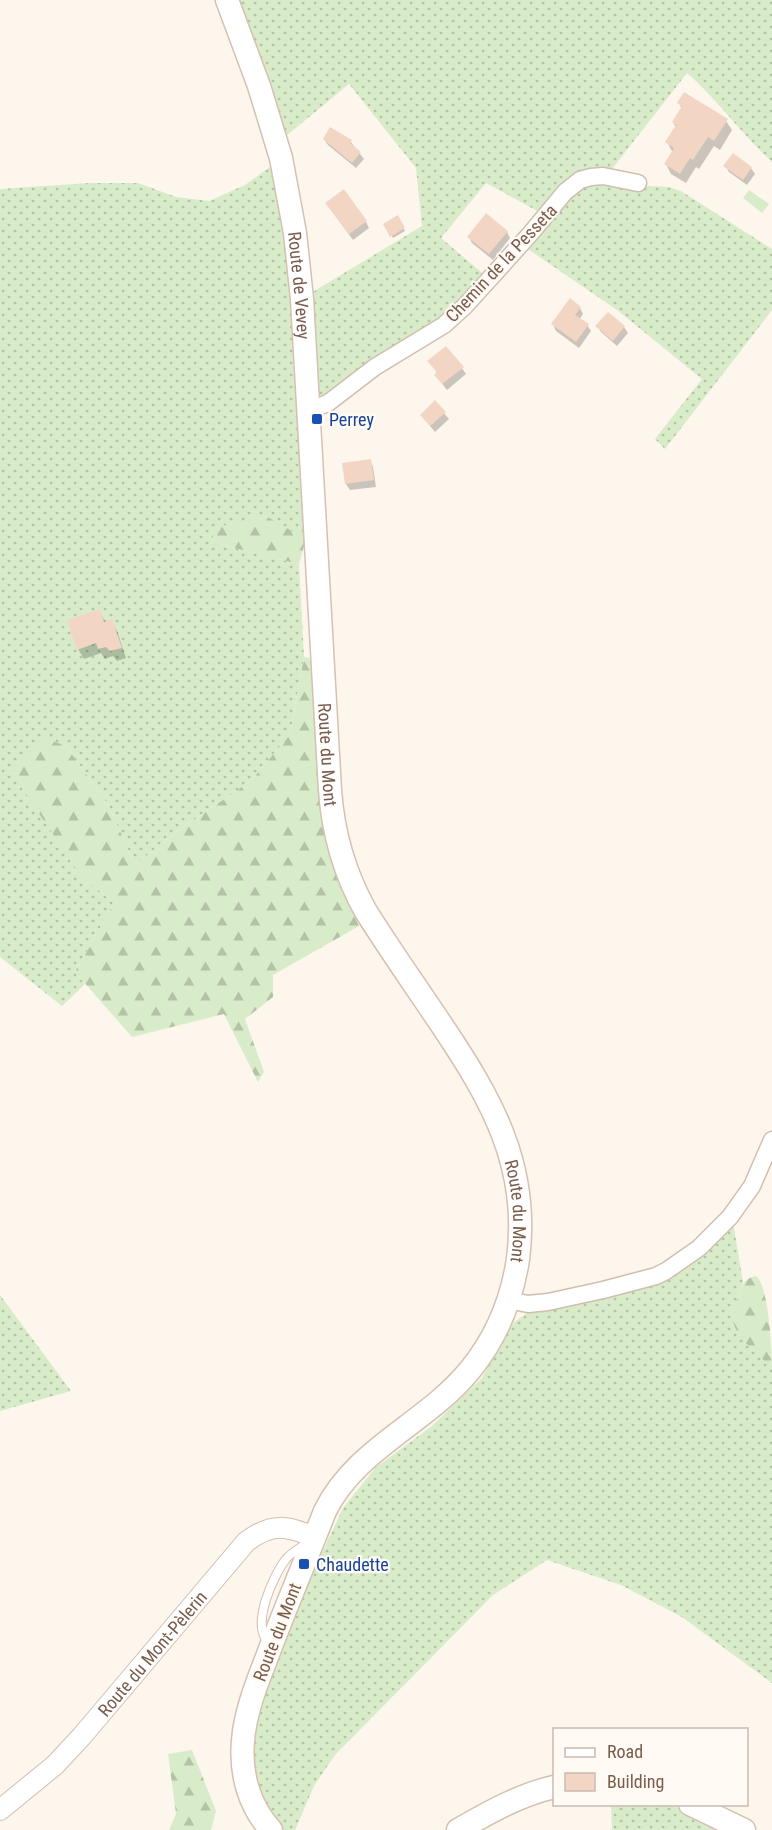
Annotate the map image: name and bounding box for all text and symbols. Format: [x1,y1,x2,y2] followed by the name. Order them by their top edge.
[441,200,561,326] street label: Chemin de la Pesseta
[284,230,315,340] street label: Route de Vevey
[329,409,374,430] place label: Perrey
[310,412,324,426] marker: Perrey
[315,702,342,807] street label: Route du Mont
[501,1157,531,1264] street label: Route du Mont
[316,1554,389,1575] place label: Chaudette
[297,1557,311,1571] marker: Chaudette
[249,1580,305,1684] street label: Route du Mont
[93,1586,211,1720] street label: Route du Mont-Pèlerin
[553,1728,748,1806] legend
[607,1741,643,1762] text: Road
[607,1771,664,1792] text: Building

